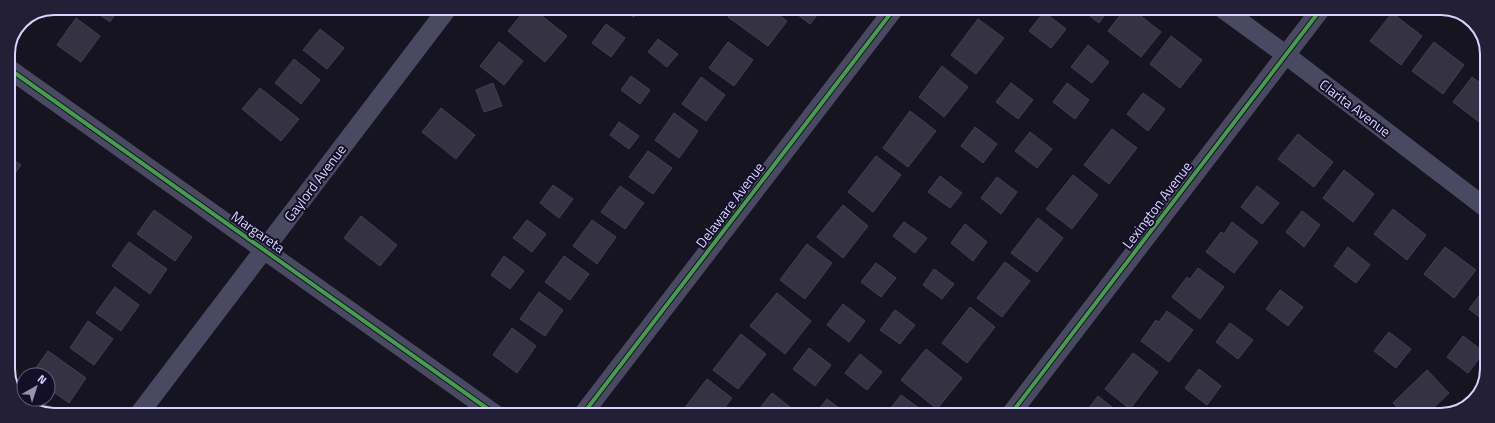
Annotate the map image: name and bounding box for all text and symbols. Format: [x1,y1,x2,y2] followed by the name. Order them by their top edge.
[1315,74,1395,141] street label: Clarita Avenue
[279,140,351,226] street label: Gaylord Avenue
[690,157,769,252] street label: Delaware Avenue
[1117,157,1196,253] street label: Lexington Avenue
[227,205,289,258] street label: Margareta
[16,367,56,407] north arrow
[34,371,50,388] text: N

